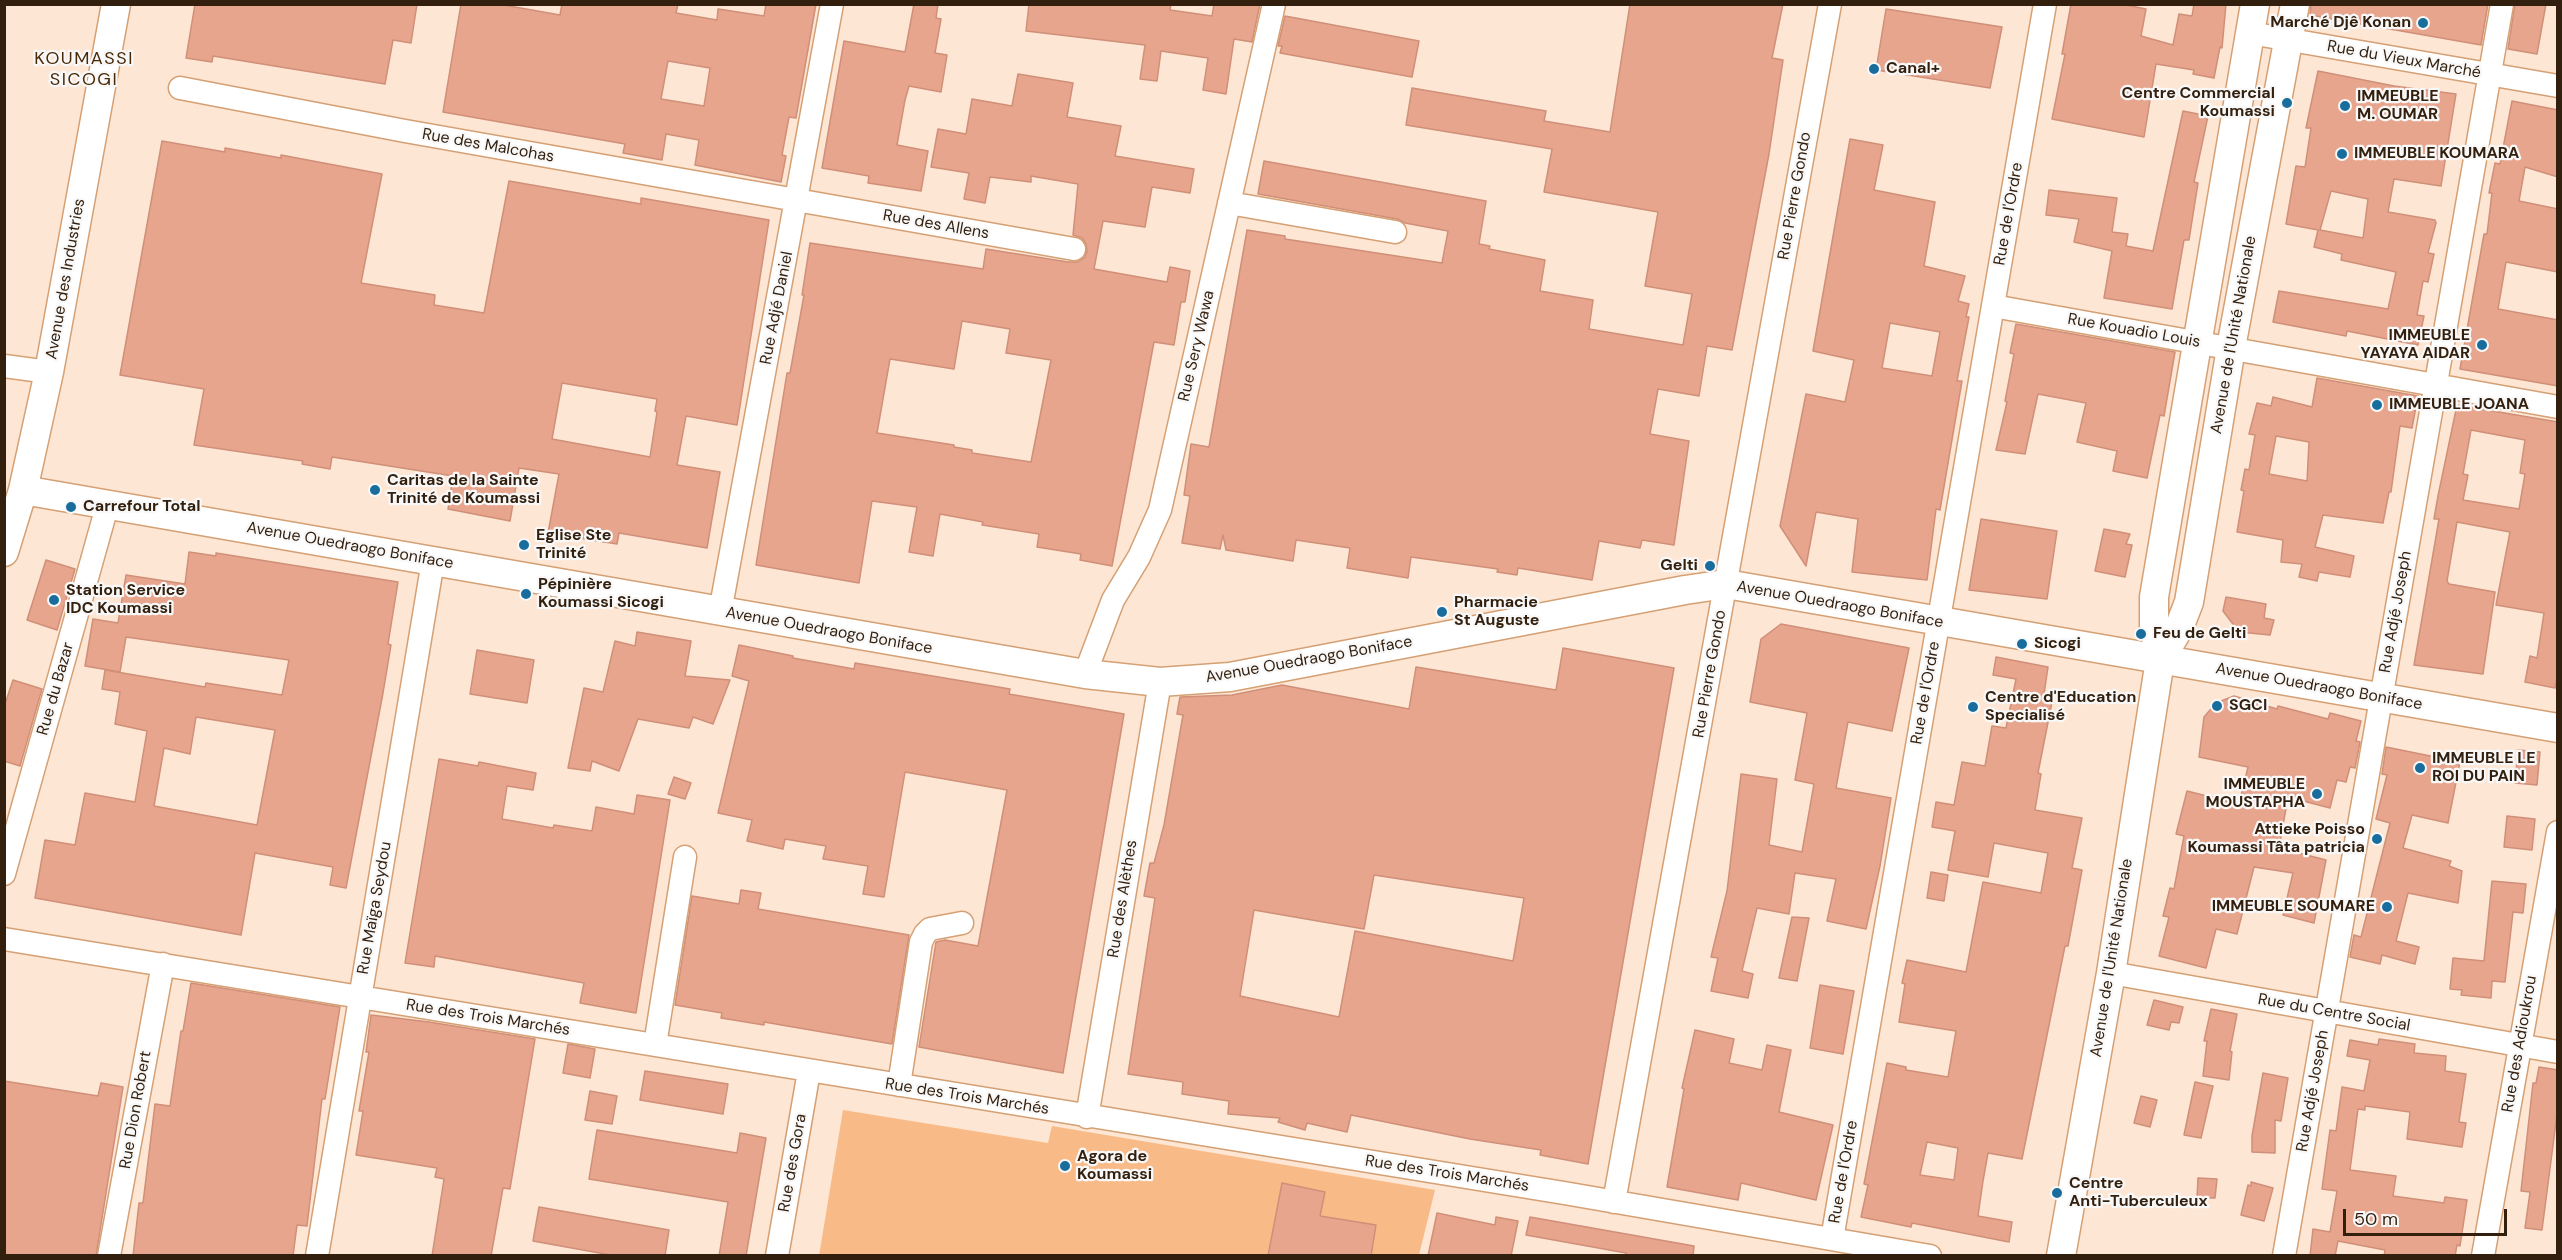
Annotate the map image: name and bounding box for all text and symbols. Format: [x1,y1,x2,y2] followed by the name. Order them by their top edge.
[2270,13,2411,33] place label: Marché Djê Konan
[2416,16,2430,30] marker: Marché Djê Konan
[2326,37,2482,83] street label: Rue du Vieux Marché
[34,48,134,90] district label: KOUMASSI SICOGI
[1886,59,1940,79] place label: Canal+
[1867,62,1881,76] marker: Canal+
[2121,84,2275,122] place label: Centre Commercial Koumassi
[2357,87,2438,125] place label: IMMEUBLE M. OUMAR
[2280,96,2294,110] marker: Centre Commercial Koumassi
[2338,99,2352,113] marker: IMMEUBLE M. OUMAR
[420,125,556,167] street label: Rue des Malcohas
[1774,131,1816,261] street label: Rue Pierre Gondo
[2354,144,2519,164] place label: IMMEUBLE KOUMARA
[2335,147,2349,161] marker: IMMEUBLE KOUMARA
[1990,161,2028,267] street label: Rue de l'Ordre
[42,197,90,361] street label: Avenue des Industries
[881,206,991,244] street label: Rue des Allens
[2207,235,2261,435] street label: Avenue de l'Unité Nationale
[757,250,797,366] street label: Rue Adjé Daniel
[1175,289,1219,403] street label: Rue Sery Wawa
[2066,310,2202,352] street label: Rue Kouadio Louis
[2361,326,2470,364] place label: IMMEUBLE YAYAYA AIDAR
[2475,338,2489,352] marker: IMMEUBLE YAYAYA AIDAR
[2389,395,2529,415] place label: IMMEUBLE JOANA
[2370,398,2384,412] marker: IMMEUBLE JOANA
[387,471,540,509] place label: Caritas de la Sainte Trinité de Koumassi
[368,483,382,497] marker: Caritas de la Sainte Trinité de Koumassi
[83,497,200,517] place label: Carrefour Total
[64,500,78,514] marker: Carrefour Total
[245,518,455,574] street label: Avenue Ouedraogo Boniface
[536,526,611,564] place label: Eglise Ste Trinité
[517,538,531,552] marker: Eglise Ste Trinité
[2376,550,2416,674] street label: Rue Adjé Joseph
[1660,556,1698,576] place label: Gelti
[1703,559,1717,573] marker: Gelti
[538,575,664,613] place label: Pépinière Koumassi Sicogi
[1735,577,1945,633] street label: Avenue Ouedraogo Boniface
[66,581,185,619] place label: Station Service IDC Koumassi
[519,587,533,601] marker: Pépinière Koumassi Sicogi
[47,593,61,607] marker: Station Service IDC Koumassi
[1454,593,1539,631] place label: Pharmacie St Auguste
[724,603,934,659] street label: Avenue Ouedraogo Boniface
[1435,605,1449,619] marker: Pharmacie St Auguste
[1689,609,1731,739] street label: Rue Pierre Gondo
[2153,624,2246,644] place label: Feu de Gelti
[2134,627,2148,641] marker: Feu de Gelti
[1204,632,1414,688] street label: Avenue Ouedraogo Boniface
[2034,634,2081,654] place label: Sicogi
[2015,637,2029,651] marker: Sicogi
[34,640,78,738] street label: Rue du Bazar
[1907,640,1945,746] street label: Rue de l'Ordre
[2214,659,2424,715] street label: Avenue Ouedraogo Boniface
[1985,688,2136,726] place label: Centre d'Education Specialisé
[2229,696,2267,716] place label: SGCI
[2210,699,2224,713] marker: SGCI
[1966,700,1980,714] marker: Centre d'Education Specialisé
[2432,749,2535,787] place label: IMMEUBLE LE ROI DU PAIN
[2413,761,2427,775] marker: IMMEUBLE LE ROI DU PAIN
[2205,775,2305,813] place label: IMMEUBLE MOUSTAPHA
[2310,787,2324,801] marker: IMMEUBLE MOUSTAPHA
[2187,820,2365,858] place label: Attieke Poisso Koumassi Tâta patricia
[2370,832,2384,846] marker: Attieke Poisso Koumassi Tâta patricia
[1104,839,1142,959] street label: Rue des Alèthes
[354,840,396,976] street label: Rue Maïga Seydou
[2087,857,2137,1059] street label: Avenue de l'Unité Nationale
[2212,897,2375,917] place label: IMMEUBLE SOUMARE
[2380,900,2394,914] marker: IMMEUBLE SOUMARE
[2499,974,2541,1114] street label: Rue des Adioukrou
[2256,990,2412,1036] street label: Rue du Centre Social
[405,996,571,1040] street label: Rue des Trois Marchés
[2293,1029,2333,1153] street label: Rue Adjé Joseph
[116,1049,156,1171] street label: Rue Dion Robert
[884,1075,1050,1119] street label: Rue des Trois Marchés
[775,1112,811,1214] street label: Rue des Gora
[1825,1119,1863,1225] street label: Rue de l'Ordre
[1077,1147,1152,1185] place label: Agora de Koumassi
[1364,1152,1530,1196] street label: Rue des Trois Marchés
[1058,1159,1072,1173] marker: Agora de Koumassi
[2069,1174,2208,1212] place label: Centre Anti-Tuberculeux
[2050,1186,2064,1200] marker: Centre Anti-Tuberculeux
[2346,1197,2510,1235] scale bar
[2354,1207,2398,1231] text: 50 m

